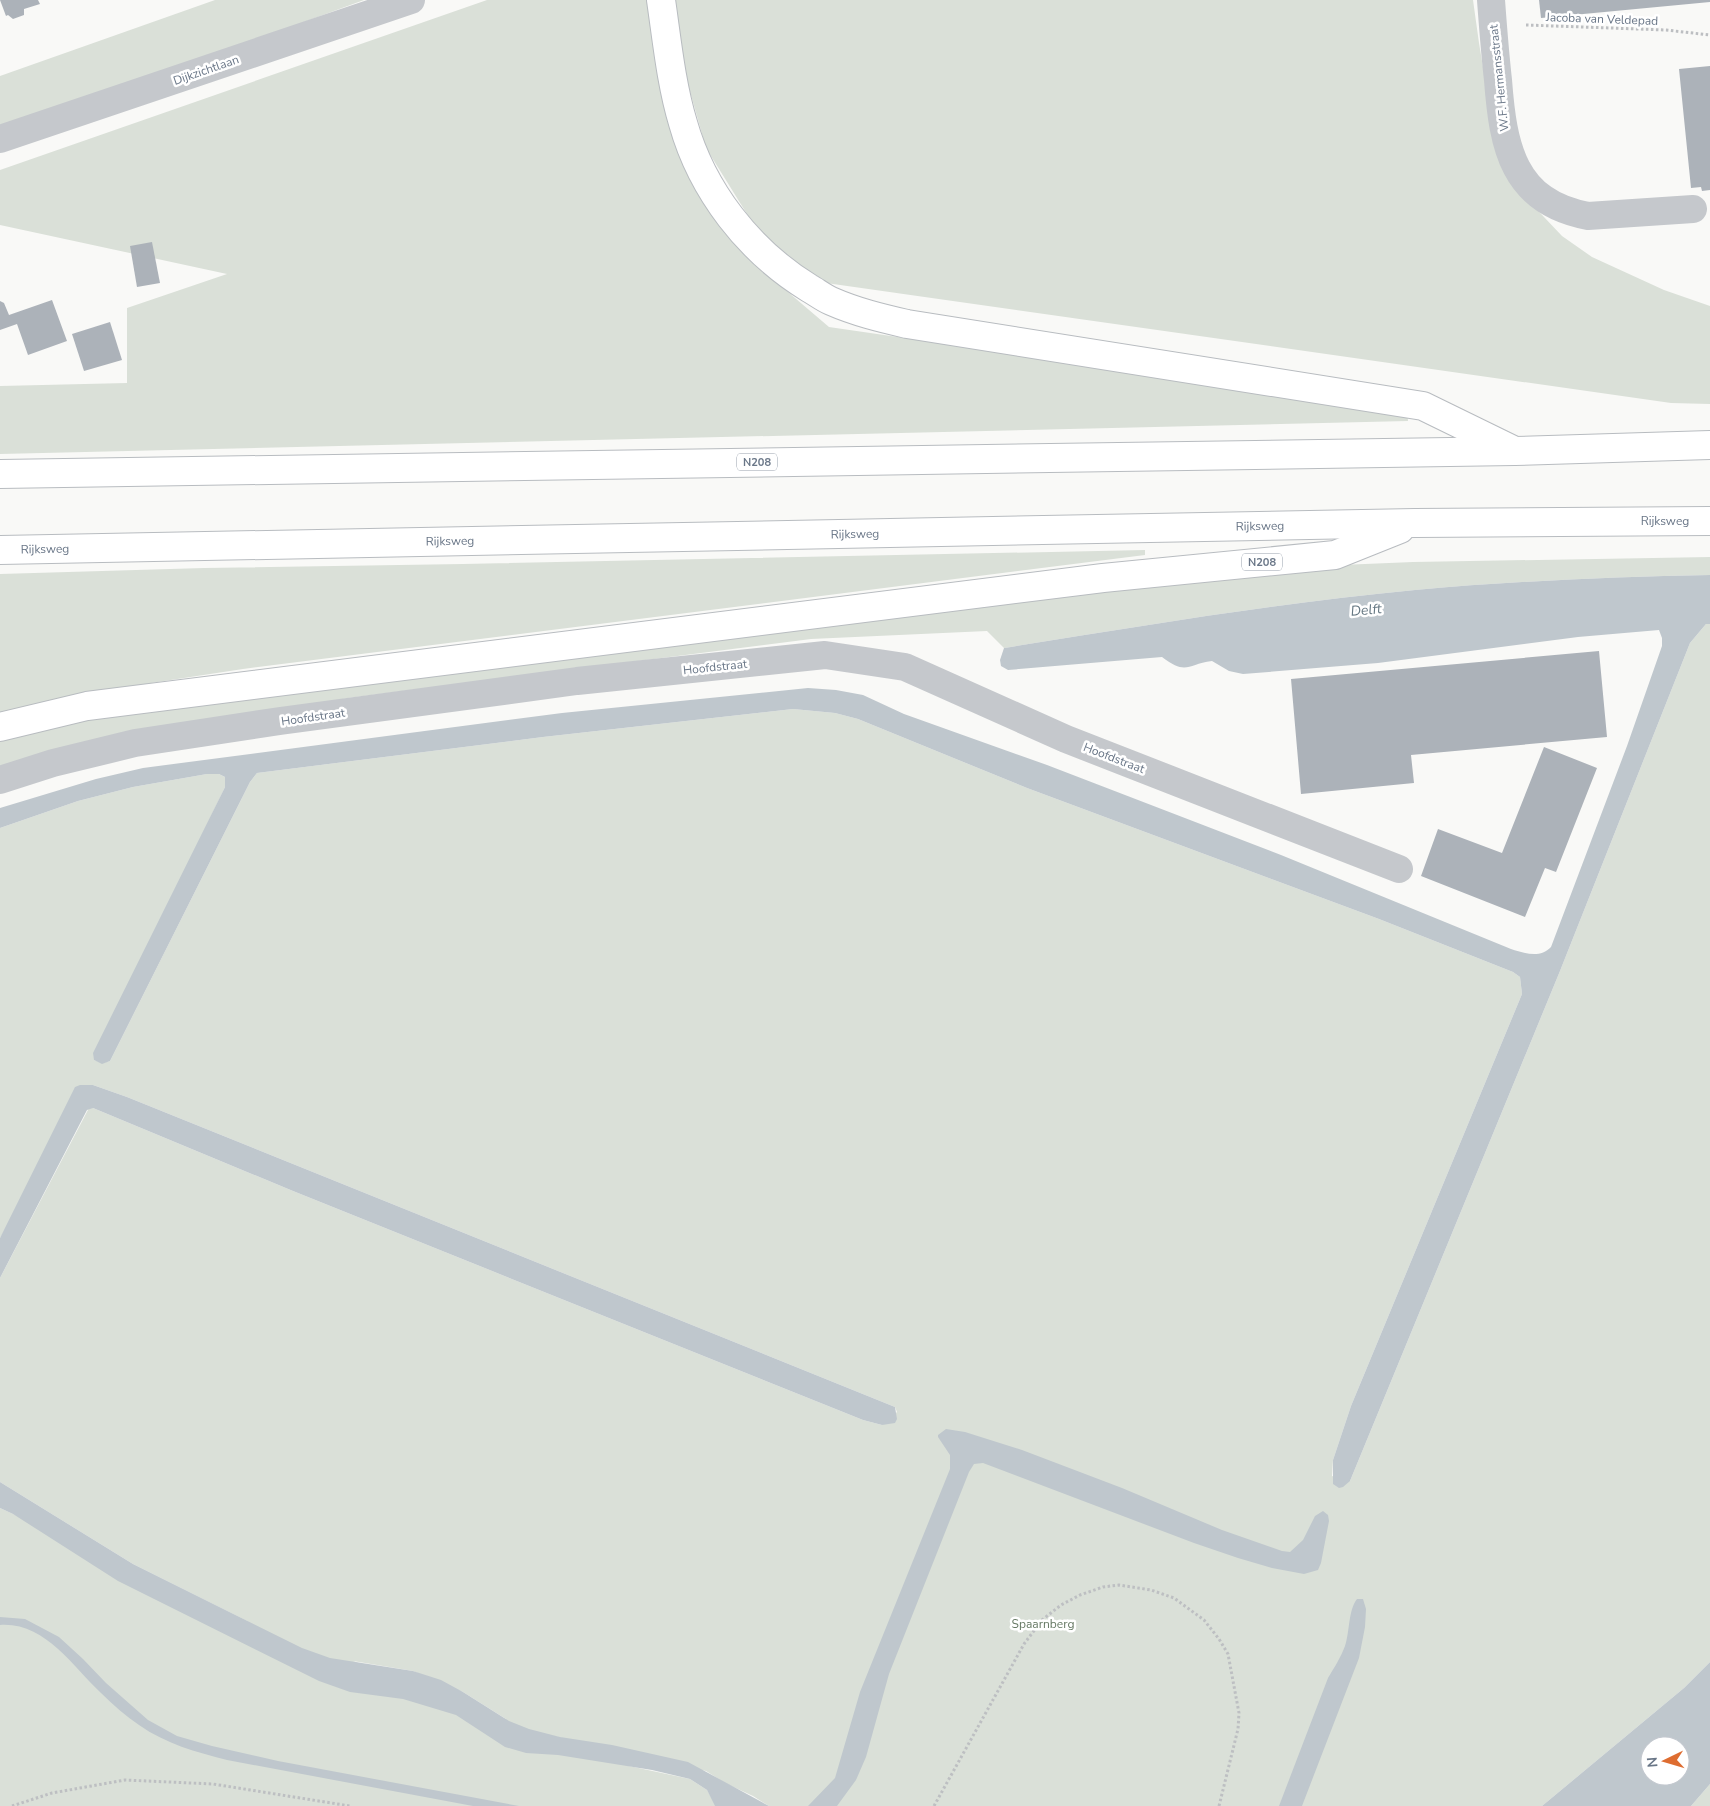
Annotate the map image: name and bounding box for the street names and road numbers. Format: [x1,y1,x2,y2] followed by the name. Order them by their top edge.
[1545,9,1658,29] street label: Jacoba van Veldepad
[1485,23,1513,132] street label: W.F. Hermansstraat
[171,51,241,89] street label: Dijkzichtlaan
[737,454,777,471] road number: N208
[1641,513,1689,529] street label: Rijksweg
[1236,518,1284,534] street label: Rijksweg
[831,526,879,542] street label: Rijksweg
[426,533,474,549] street label: Rijksweg
[21,541,69,557] street label: Rijksweg
[1242,554,1282,570] road number: N208
[682,656,749,678] street label: Hoofdstraat
[280,704,347,729] street label: Hoofdstraat
[1081,739,1148,777] street label: Hoofdstraat

